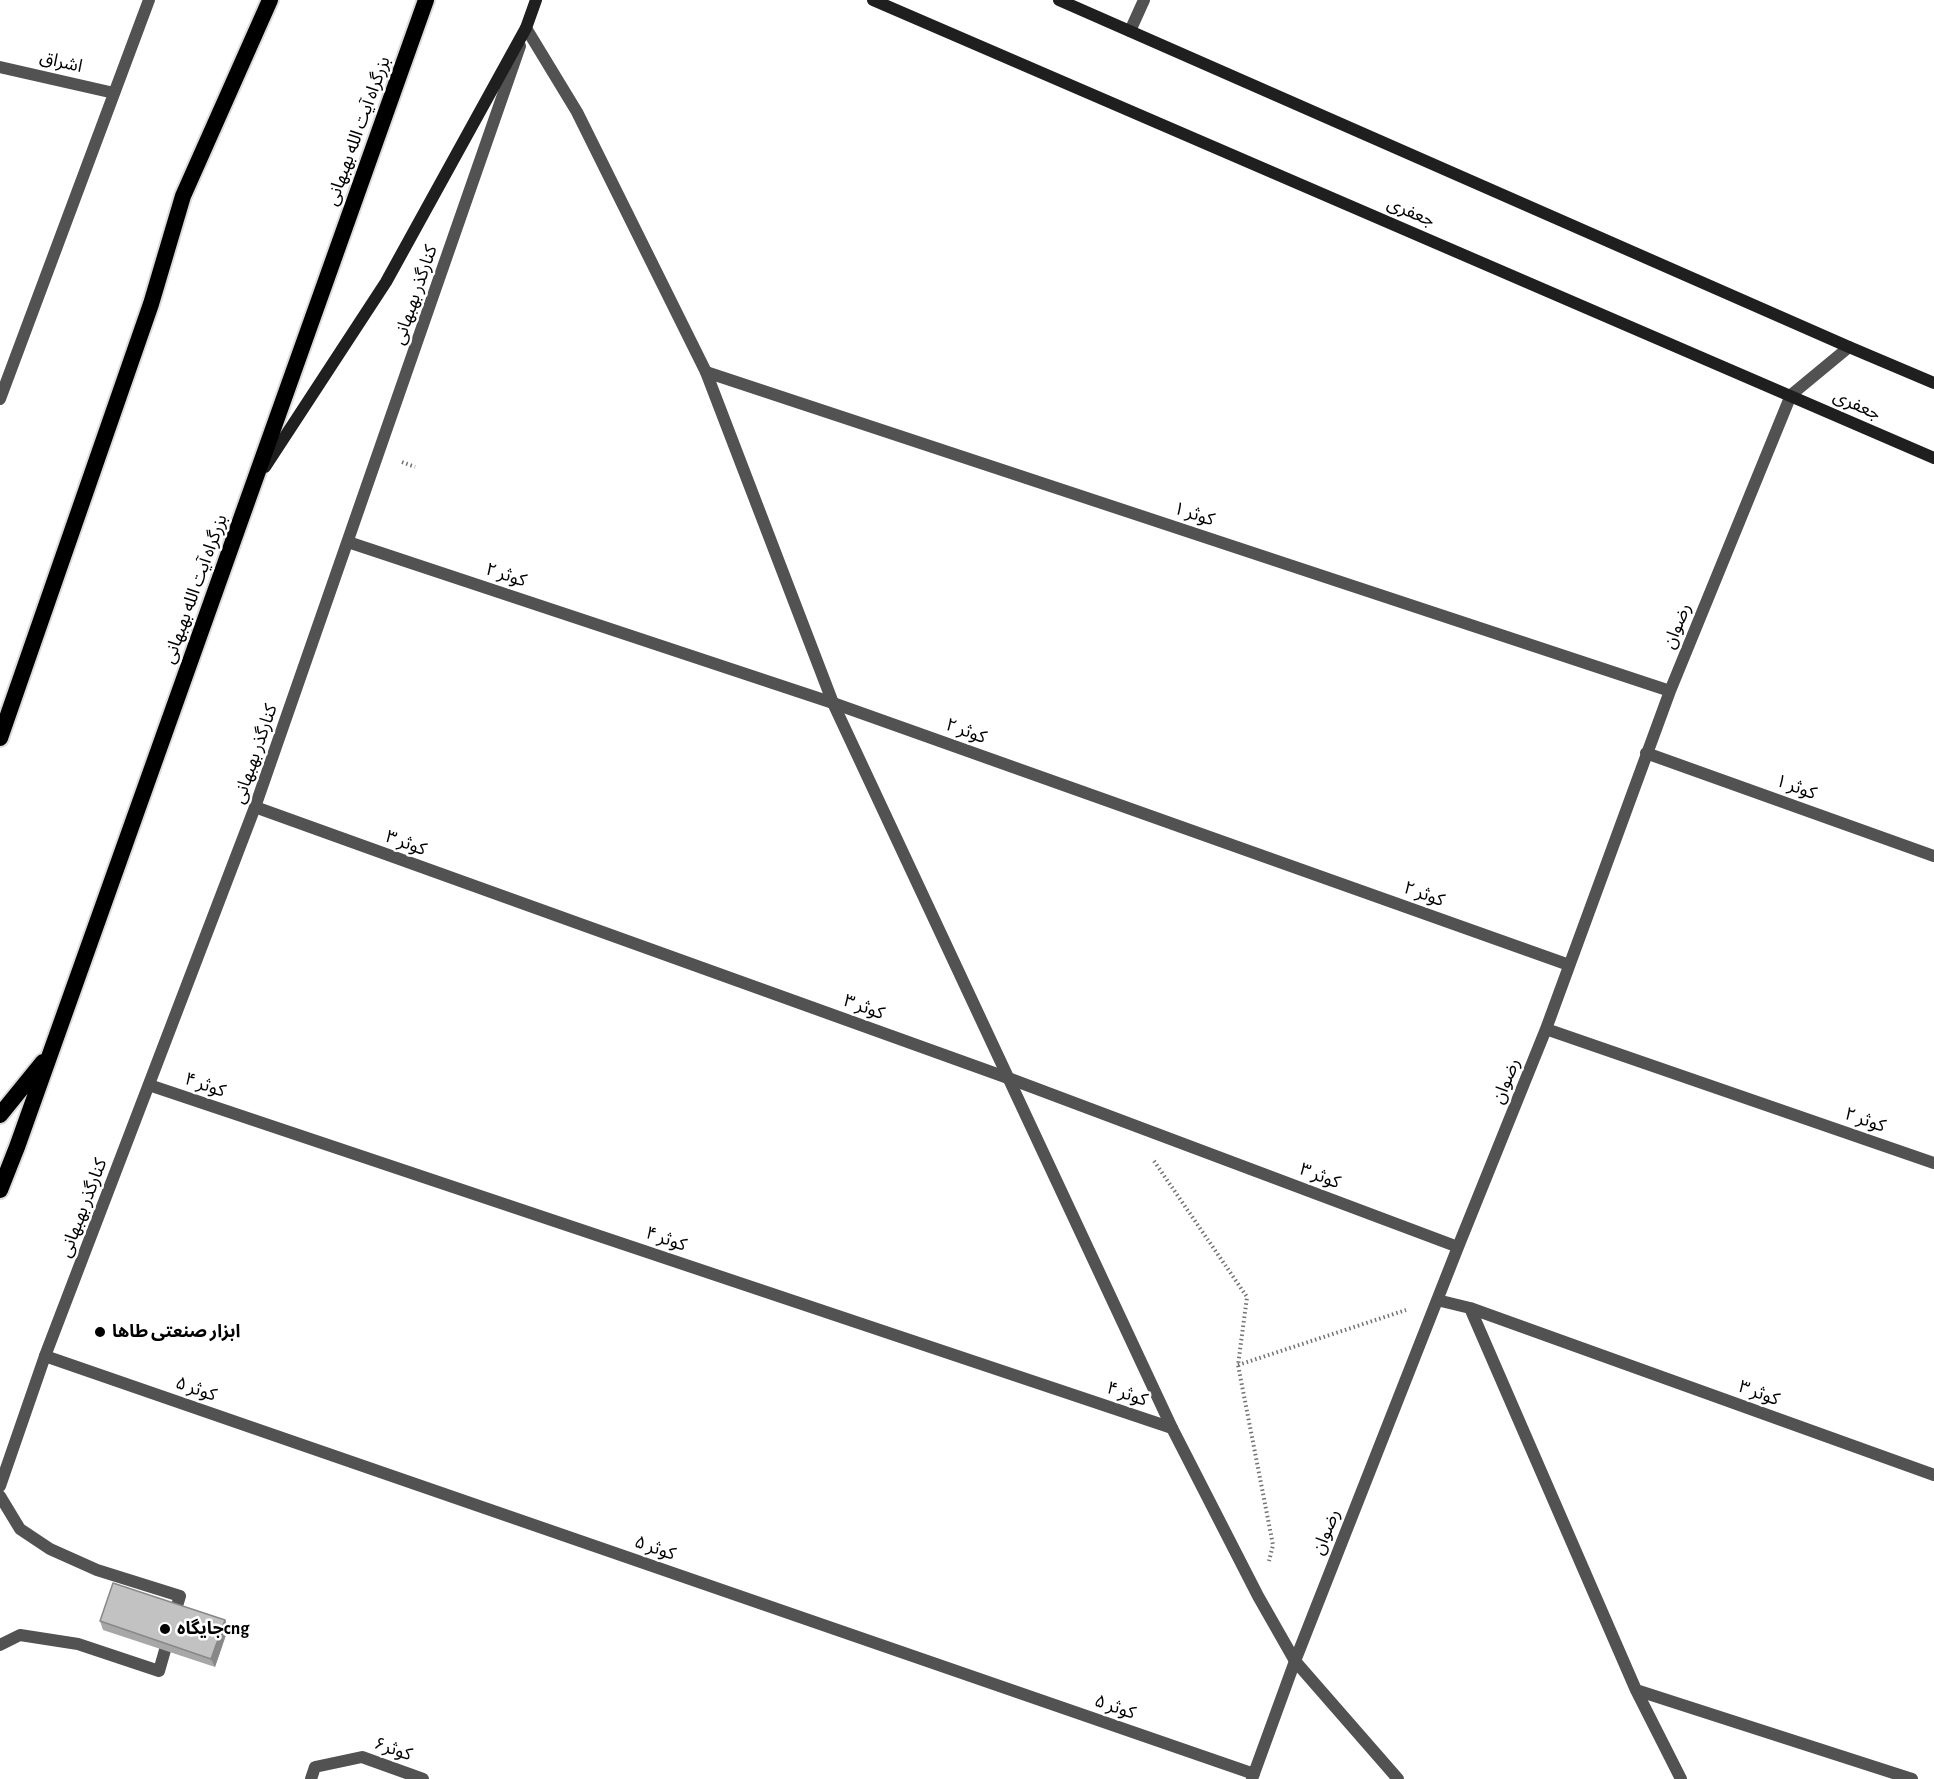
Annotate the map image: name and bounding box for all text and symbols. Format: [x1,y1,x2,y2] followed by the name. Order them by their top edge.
[37,47,85,77] street label: اشراق
[321,53,395,209] street label: بزرگراه آیت الله بهبهانی
[1384,192,1438,232] street label: جعفری
[388,242,442,348] street label: کنارگذر بهبهانی
[1830,385,1884,425] street label: جعفری
[1171,497,1217,531] street label: کوثر ۱
[158,511,232,667] street label: بزرگراه آیت الله بهبهانی
[483,558,529,592] street label: کوثر ۲
[1658,600,1696,652] street label: رضوان
[228,701,282,807] street label: کنارگذر بهبهانی
[943,714,989,748] street label: کوثر ۲
[1773,770,1819,804] street label: کوثر ۱
[383,826,429,860] street label: کوثر ۳
[1401,877,1447,911] street label: کوثر ۲
[841,990,887,1024] street label: کوثر ۳
[1487,1055,1525,1107] street label: رضوان
[182,1068,228,1102] street label: کوثر ۴
[1842,1103,1888,1137] street label: کوثر ۲
[54,1156,112,1260] street label: کنارگذر بهبهانی
[1297,1158,1343,1194] street label: کوثر ۳
[643,1222,689,1256] street label: کوثر ۴
[112,1321,240,1343] place label: ابزار صنعتی طاها
[93,1325,107,1339] marker: ابزار صنعتی طاها
[173,1372,219,1406] street label: کوثر ۵
[1736,1376,1782,1410] street label: کوثر ۳
[1104,1377,1150,1411] street label: کوثر ۴
[1307,1506,1345,1558] street label: رضوان
[632,1531,678,1565] street label: کوثر ۵
[177,1618,249,1640] place label: جایگاهcng
[158,1622,172,1636] marker: جایگاهcng
[1092,1690,1138,1724] street label: کوثر ۵
[371,1732,415,1766] street label: کوثر۶

